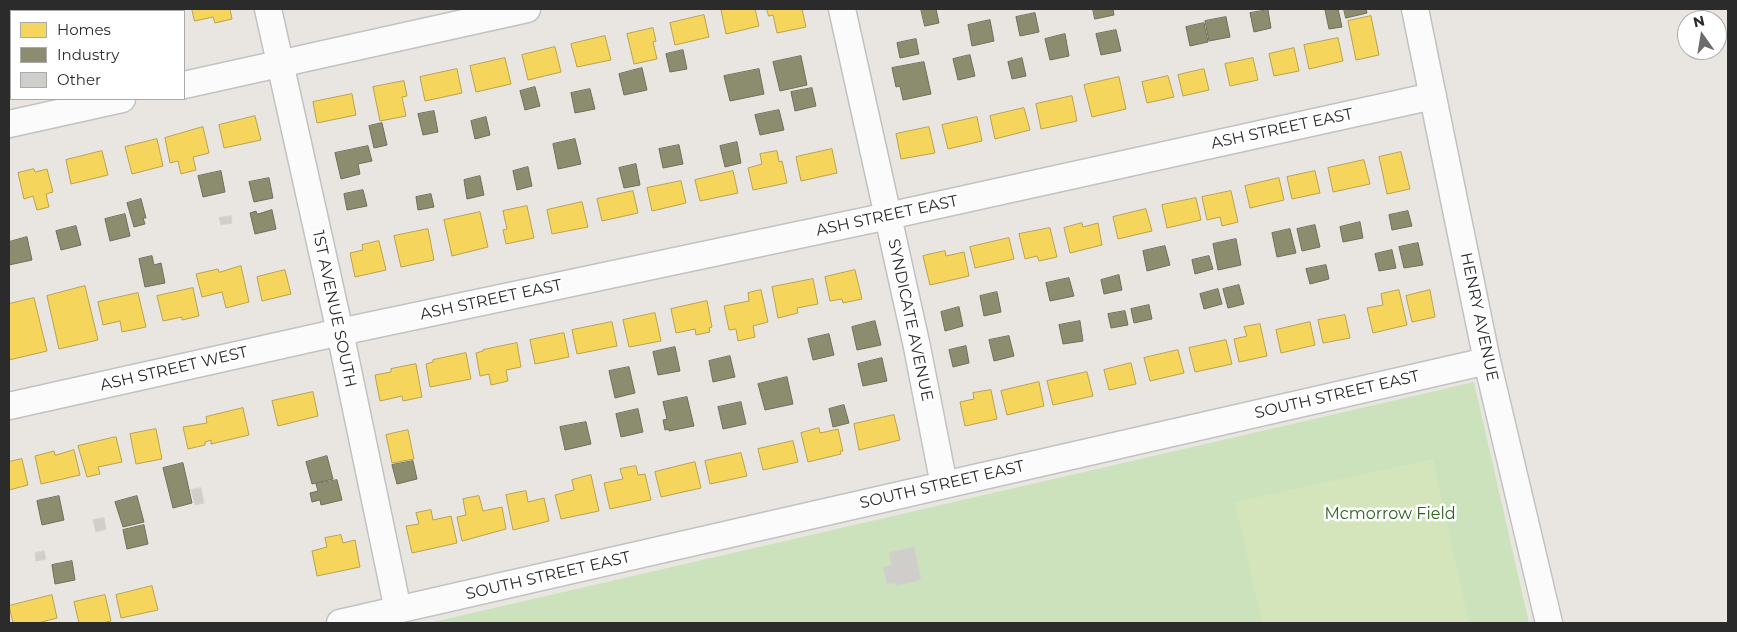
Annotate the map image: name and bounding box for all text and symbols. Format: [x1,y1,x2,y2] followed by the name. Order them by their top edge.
[10,10,185,100] legend
[1677,10,1727,60] north arrow
[1691,11,1706,31] text: N
[57,20,111,39] text: Homes
[57,45,119,64] text: Industry
[57,70,101,89] text: Other
[1209,105,1355,153] street label: ASH STREET EAST
[814,192,960,240] street label: ASH STREET EAST
[308,229,360,389] street label: 1ST AVENUE SOUTH
[883,237,937,403] street label: SYNDICATE AVENUE
[1456,251,1502,383] street label: HENRY AVENUE
[418,276,564,324] street label: ASH STREET EAST
[98,343,250,395] street label: ASH STREET WEST
[1253,367,1421,423] street label: SOUTH STREET EAST
[858,457,1026,513] street label: SOUTH STREET EAST
[1324,504,1456,524] park label: Mcmorrow Field
[464,548,632,604] street label: SOUTH STREET EAST

